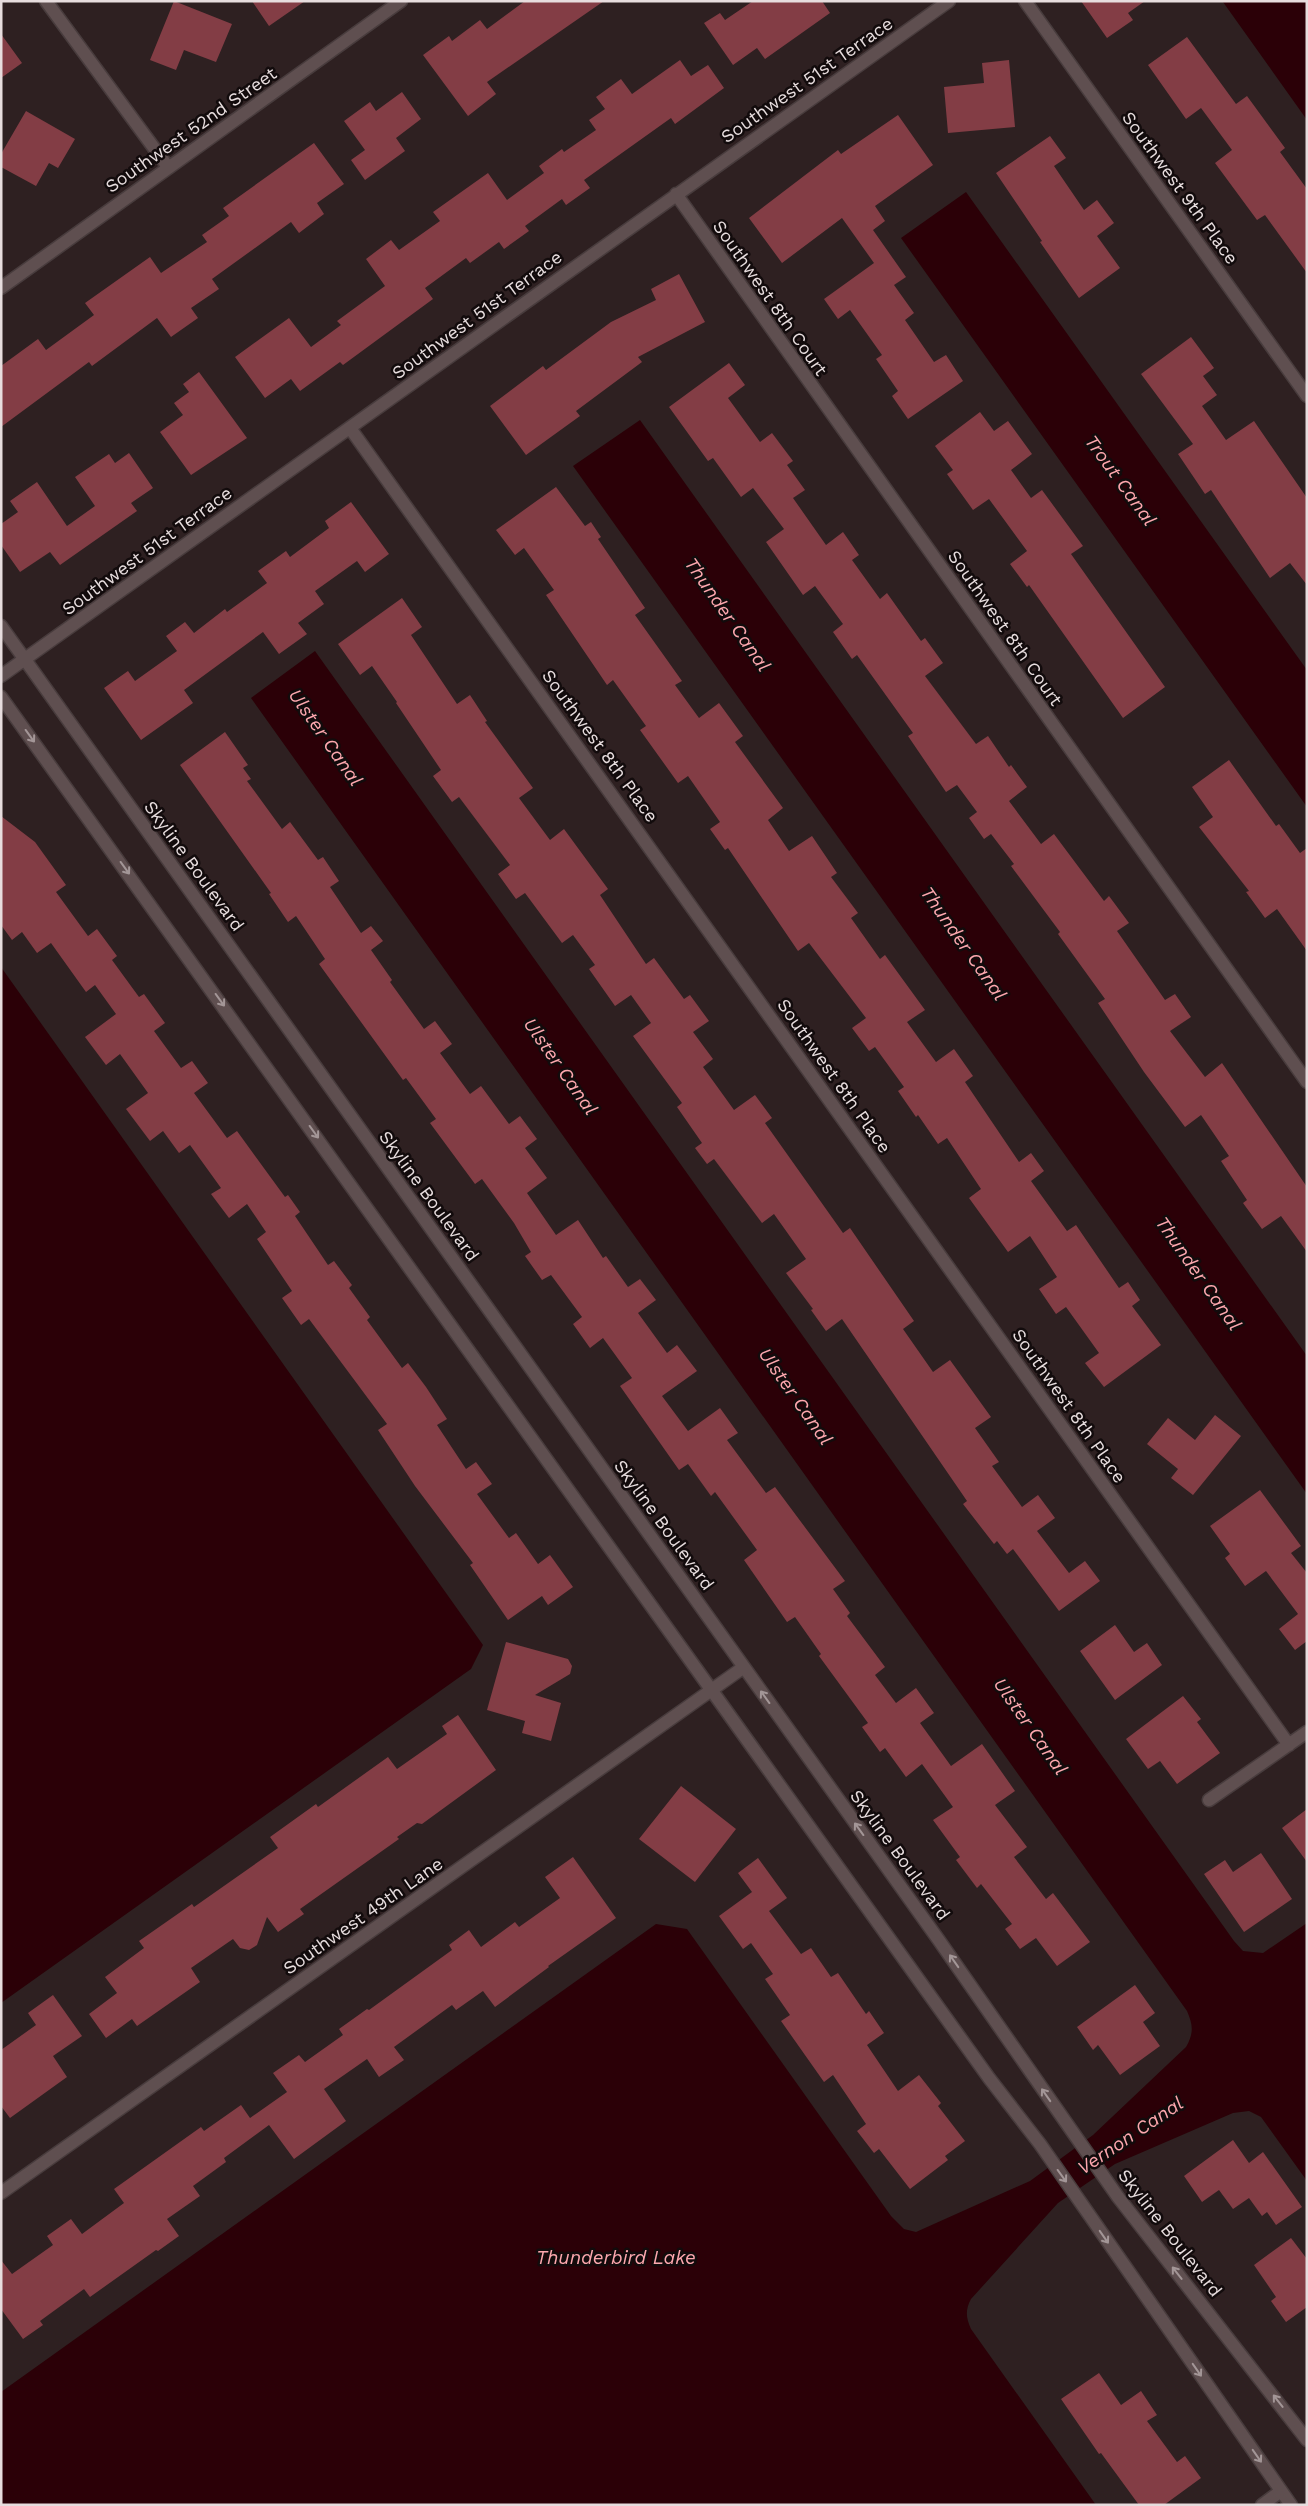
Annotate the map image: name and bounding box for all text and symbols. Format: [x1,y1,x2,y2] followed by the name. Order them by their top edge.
[717,12,897,147] street label: Southwest 51st Terrace
[101,62,281,197] street label: Southwest 52nd Street
[1118,107,1243,268] street label: Southwest 9th Place
[709,216,832,380] street label: Southwest 8th Court
[388,246,566,383] street label: Southwest 51st Terrace
[1080,430,1161,530] water label: Trout Canal
[58,482,236,619] street label: Southwest 51st Terrace
[944,546,1067,710] street label: Southwest 8th Court
[680,553,776,676] water label: Thunder Canal
[538,665,663,826] street label: Southwest 8th Place
[284,684,368,791] water label: Ulster Canal
[25,729,35,743] one-way arrow
[140,796,249,935] street label: Skyline Boulevard
[120,861,130,875] one-way arrow
[916,882,1012,1005] water label: Thunder Canal
[214,993,225,1006] one-way arrow
[773,995,896,1157] street label: Southwest 8th Place
[519,1013,603,1120] water label: Ulster Canal
[309,1125,319,1139] one-way arrow
[375,1126,484,1265] street label: Skyline Boulevard
[1151,1212,1247,1335] water label: Thunder Canal
[1008,1325,1131,1487] street label: Southwest 8th Place
[754,1343,838,1450] water label: Ulster Canal
[610,1455,719,1594] street label: Skyline Boulevard
[989,1673,1073,1780] water label: Ulster Canal
[760,1690,770,1704] one-way arrow
[846,1785,955,1924] street label: Skyline Boulevard
[854,1823,865,1836] one-way arrow
[279,1853,446,1979] street label: Southwest 49th Lane
[949,1954,959,1968] one-way arrow
[1041,2088,1051,2102] one-way arrow
[1073,2091,1188,2179] water label: Vernon Canal
[1114,2165,1227,2301] street label: Skyline Boulevard
[1057,2169,1067,2183] one-way arrow
[1099,2229,1109,2243] one-way arrow
[536,2246,696,2269] water label: Thunderbird Lake
[1172,2266,1183,2279] one-way arrow
[1192,2363,1202,2377] one-way arrow
[1272,2394,1283,2407] one-way arrow
[1252,2449,1262,2463] one-way arrow

